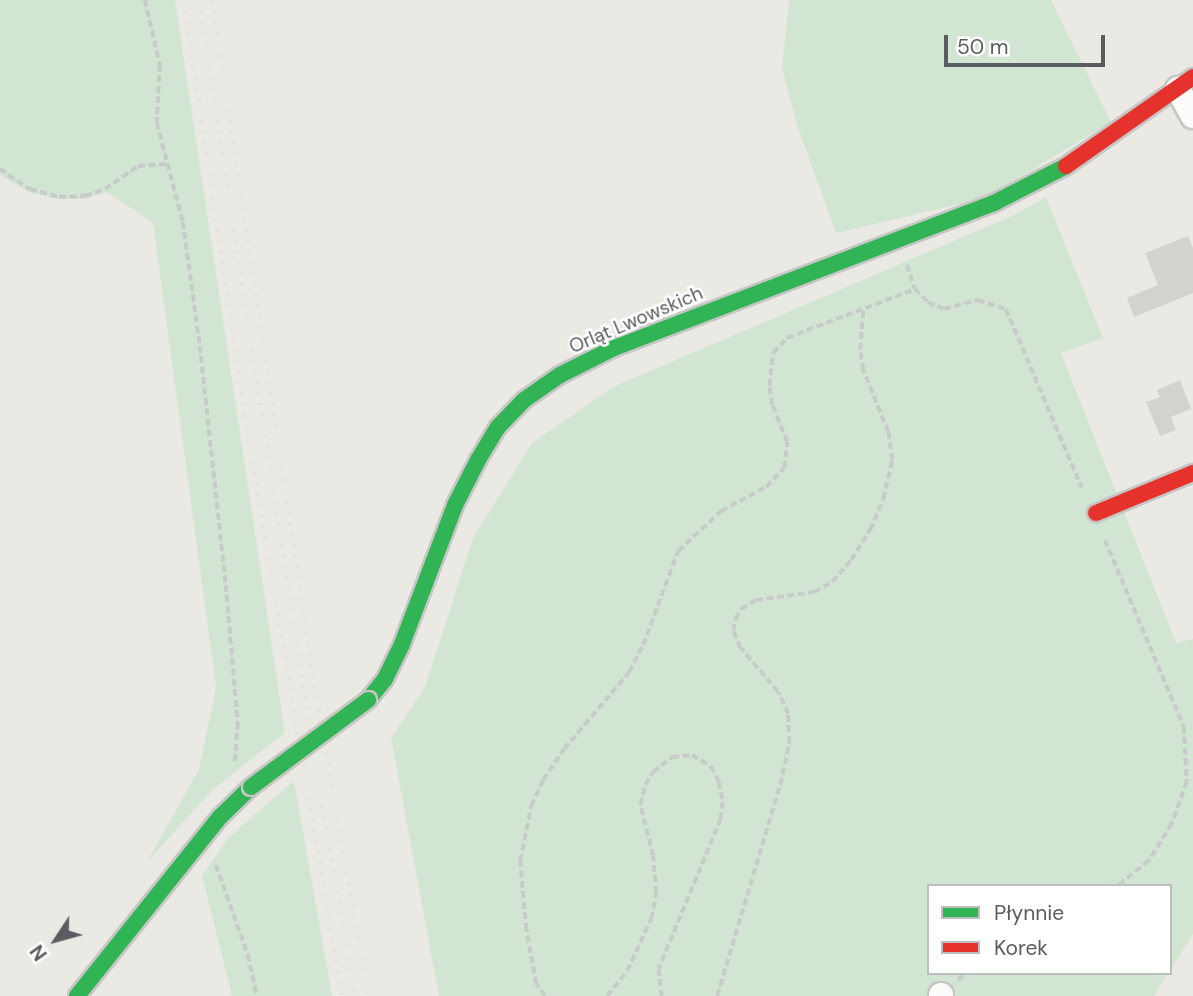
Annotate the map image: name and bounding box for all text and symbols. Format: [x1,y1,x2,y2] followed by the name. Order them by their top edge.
[948,21,1109,65] scale bar
[957,33,1008,61] text: 50 m
[566,282,706,358] street label: Orląt Lwowskich
[927,884,1172,975] legend
[994,899,1064,927] text: Płynnie
[21,905,91,975] north arrow
[994,934,1048,962] text: Korek
[24,940,53,966] text: N

